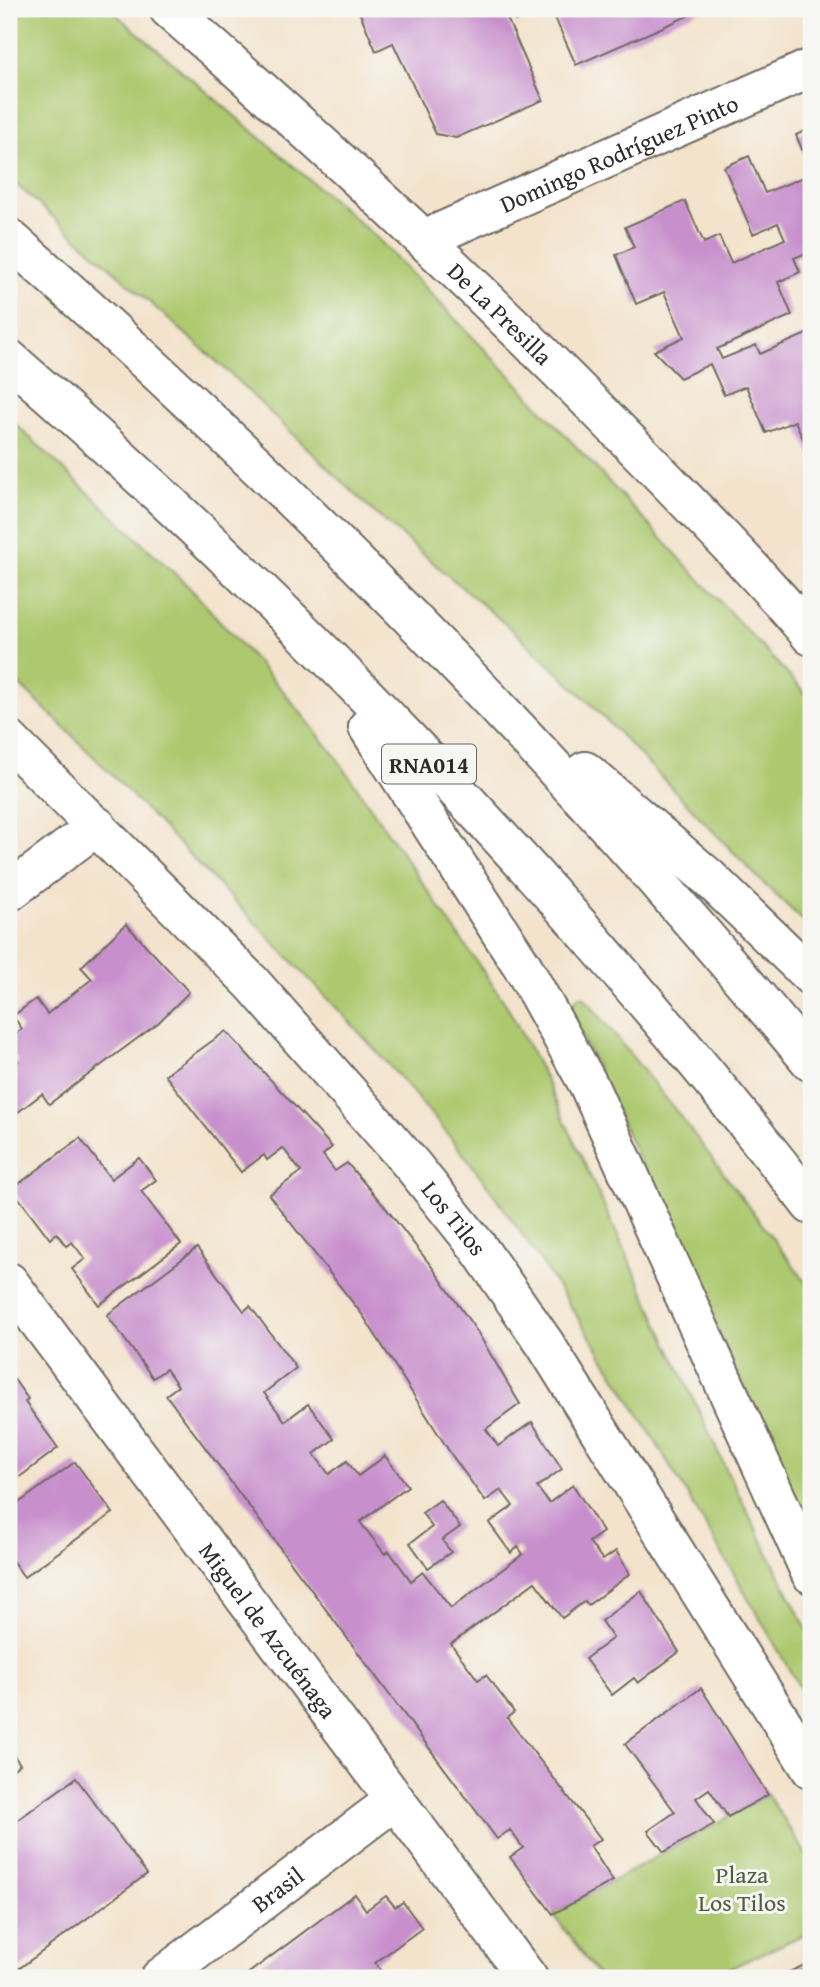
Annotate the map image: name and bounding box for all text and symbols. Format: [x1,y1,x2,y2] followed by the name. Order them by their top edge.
[494,85,744,221] street label: Domingo Rodríguez Pinto
[440,254,561,373] street label: De La Presilla
[382,744,476,784] road number: RNA014
[414,1173,496,1262] street label: Los Tilos
[191,1534,346,1726] street label: Miguel de Azcuénaga
[698,1857,786,1920] park label: Plaza Los Tilos
[244,1858,311,1921] street label: Brasil

